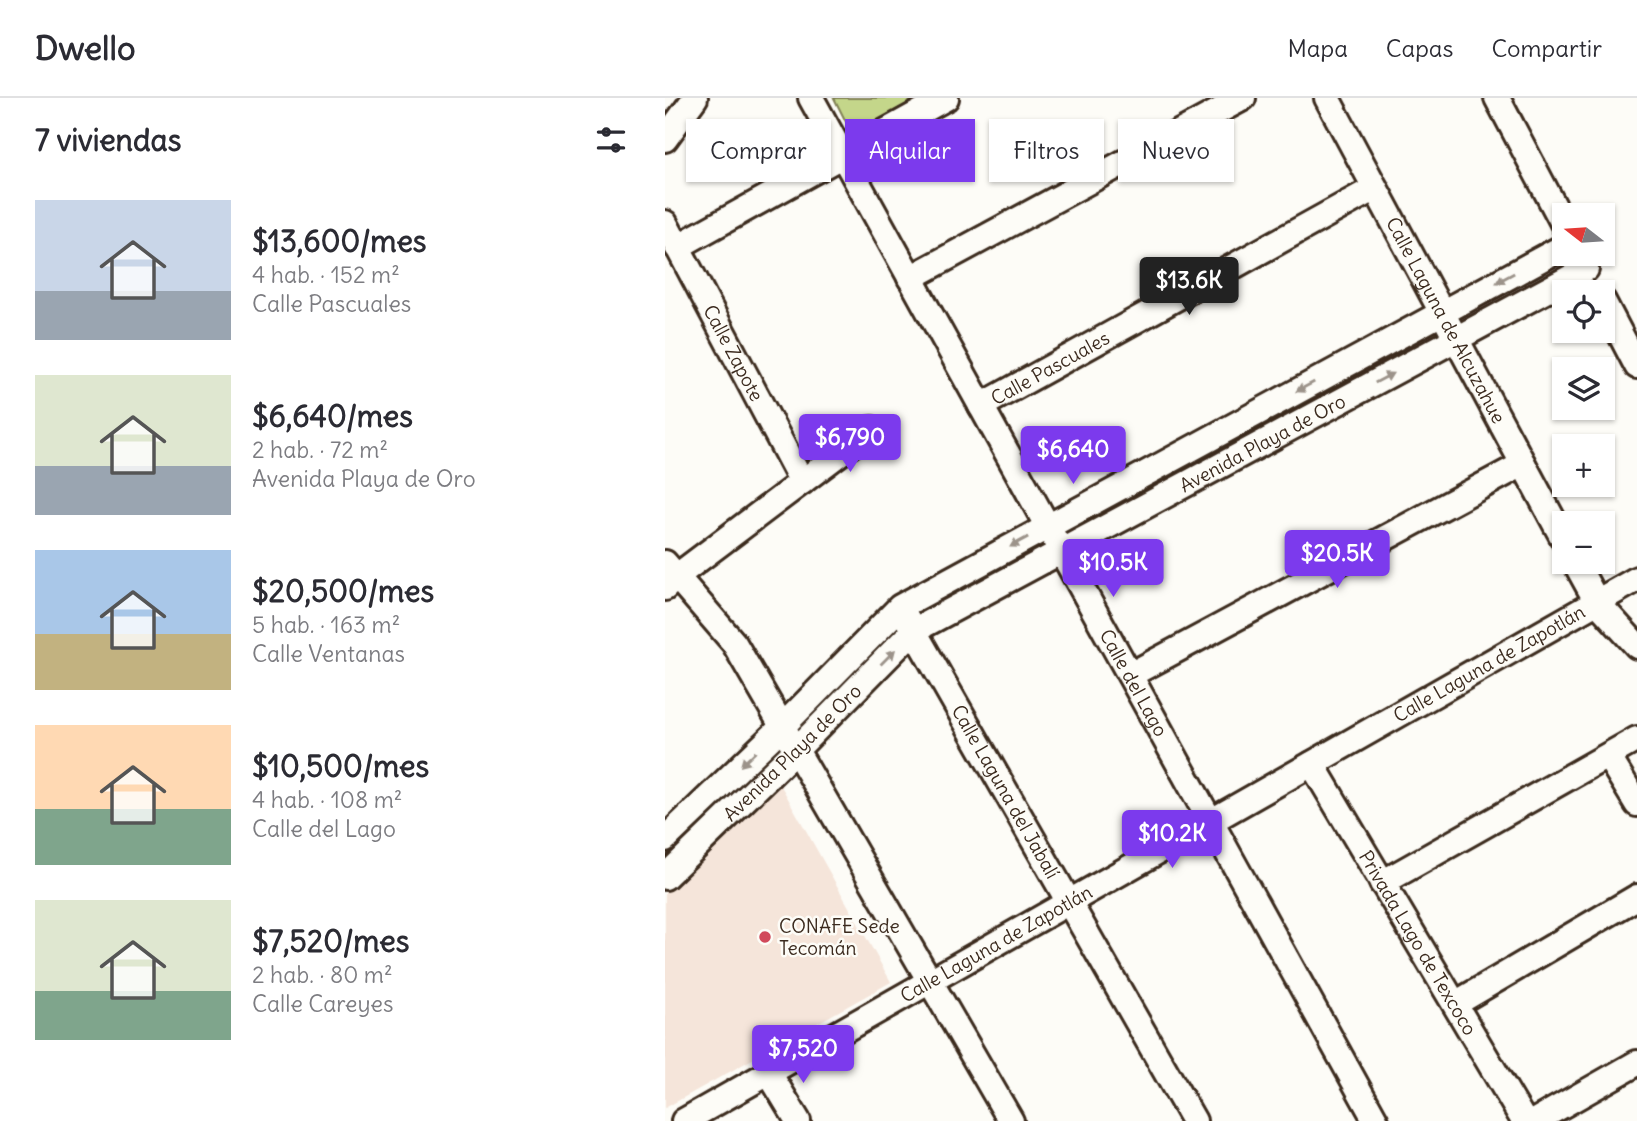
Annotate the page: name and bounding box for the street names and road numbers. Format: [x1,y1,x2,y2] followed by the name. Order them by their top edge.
[1381,213,1511,427] street label: Calle Laguna de Alcuzahue
[698,301,769,405] street label: Calle Zapote
[987,325,1114,410] street label: Calle Pascuales
[1175,389,1349,497] street label: Avenida Playa de Oro
[1389,599,1589,727] street label: Calle Laguna de Zapotlán
[1095,625,1173,741] street label: Calle del Lago
[718,679,866,826] street label: Avenida Playa de Oro
[947,700,1065,883] street label: Calle Laguna del Jabalí
[1354,846,1482,1040] street label: Privada Lago de Texcoco
[896,880,1096,1008] street label: Calle Laguna de Zapotlán

